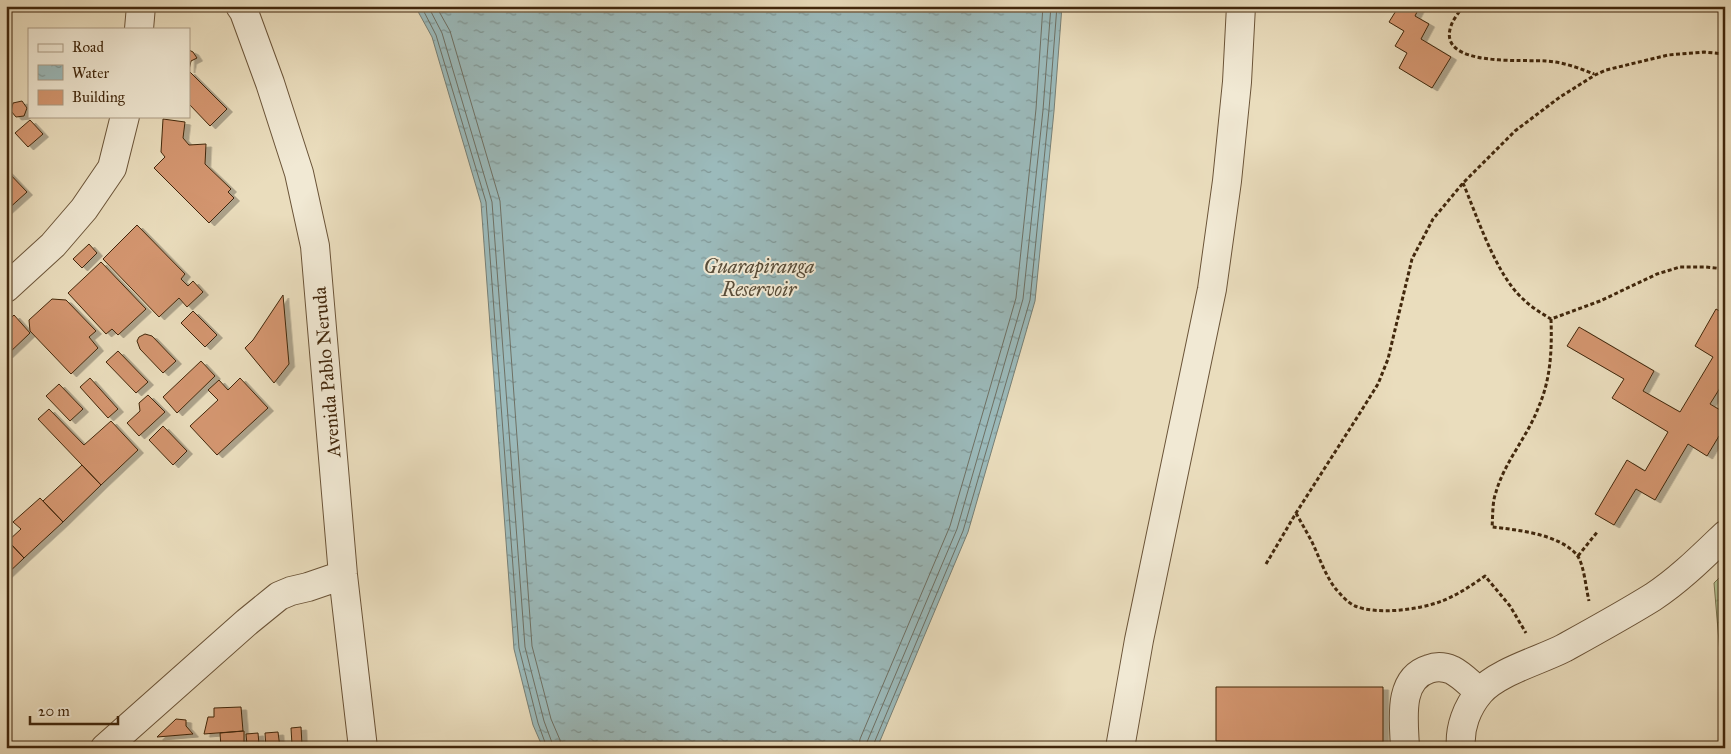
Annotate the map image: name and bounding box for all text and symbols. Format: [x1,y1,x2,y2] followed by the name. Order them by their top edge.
[28,28,190,118] legend
[72,38,104,56] text: Road
[72,64,109,82] text: Water
[72,88,126,106] text: Building
[704,254,814,301] water label: Guarapiranga Reservoir
[308,285,345,459] street label: Avenida Pablo Neruda
[30,694,118,726] scale bar
[38,702,70,720] text: 20 m

